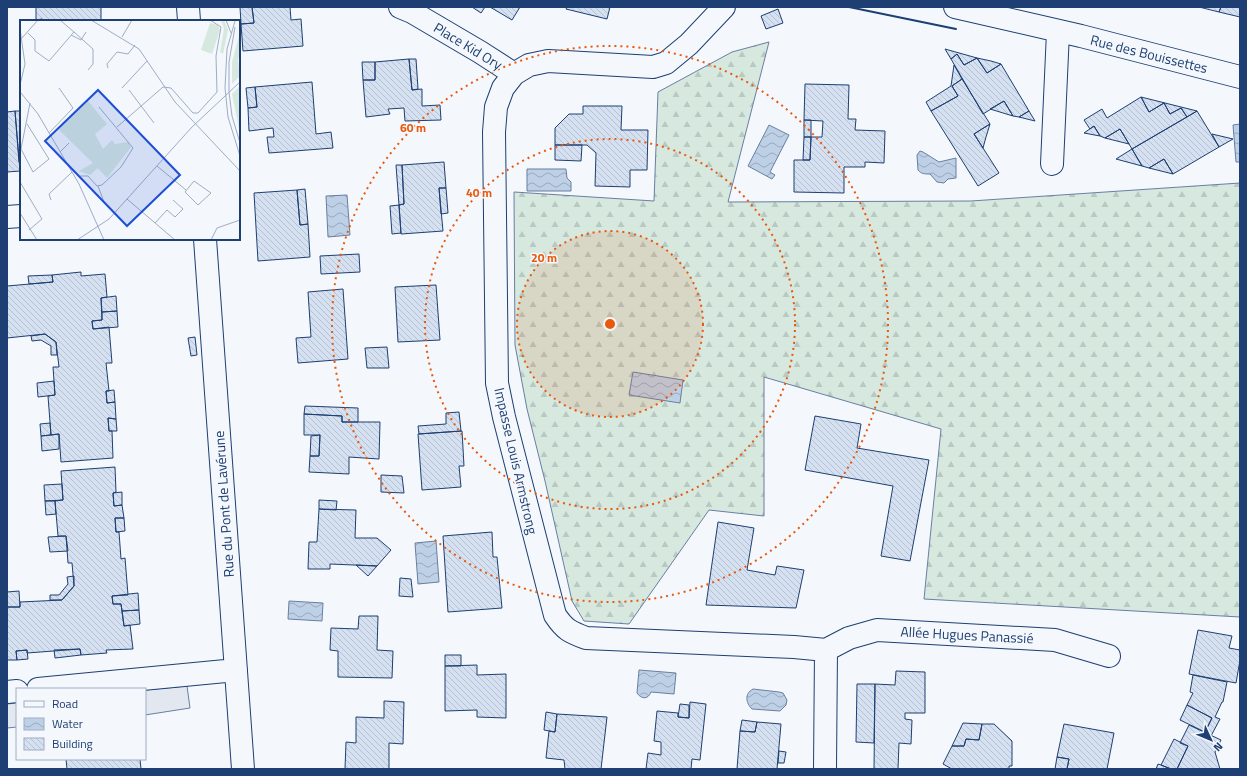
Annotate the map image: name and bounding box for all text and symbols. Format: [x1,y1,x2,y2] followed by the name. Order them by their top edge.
[430,17,507,75] street label: Place Kid Ory
[20,20,240,240] inset map
[1088,29,1210,78] street label: Rue des Bouissettes
[400,118,426,137] text: 60 m
[466,183,492,202] text: 40 m
[531,248,557,267] text: 20 m
[603,317,617,331] centre of rings
[489,385,544,536] street label: Impasse Louis Armstrong
[208,430,239,578] street label: Rue du Pont de Lavérune
[900,621,1034,648] street label: Allée Hugues Panassié
[16,688,146,760] legend
[52,694,78,713] text: Road
[52,714,83,733] text: Water
[1191,720,1231,760] north arrow
[52,734,93,753] text: Building
[1210,739,1227,755] text: N

